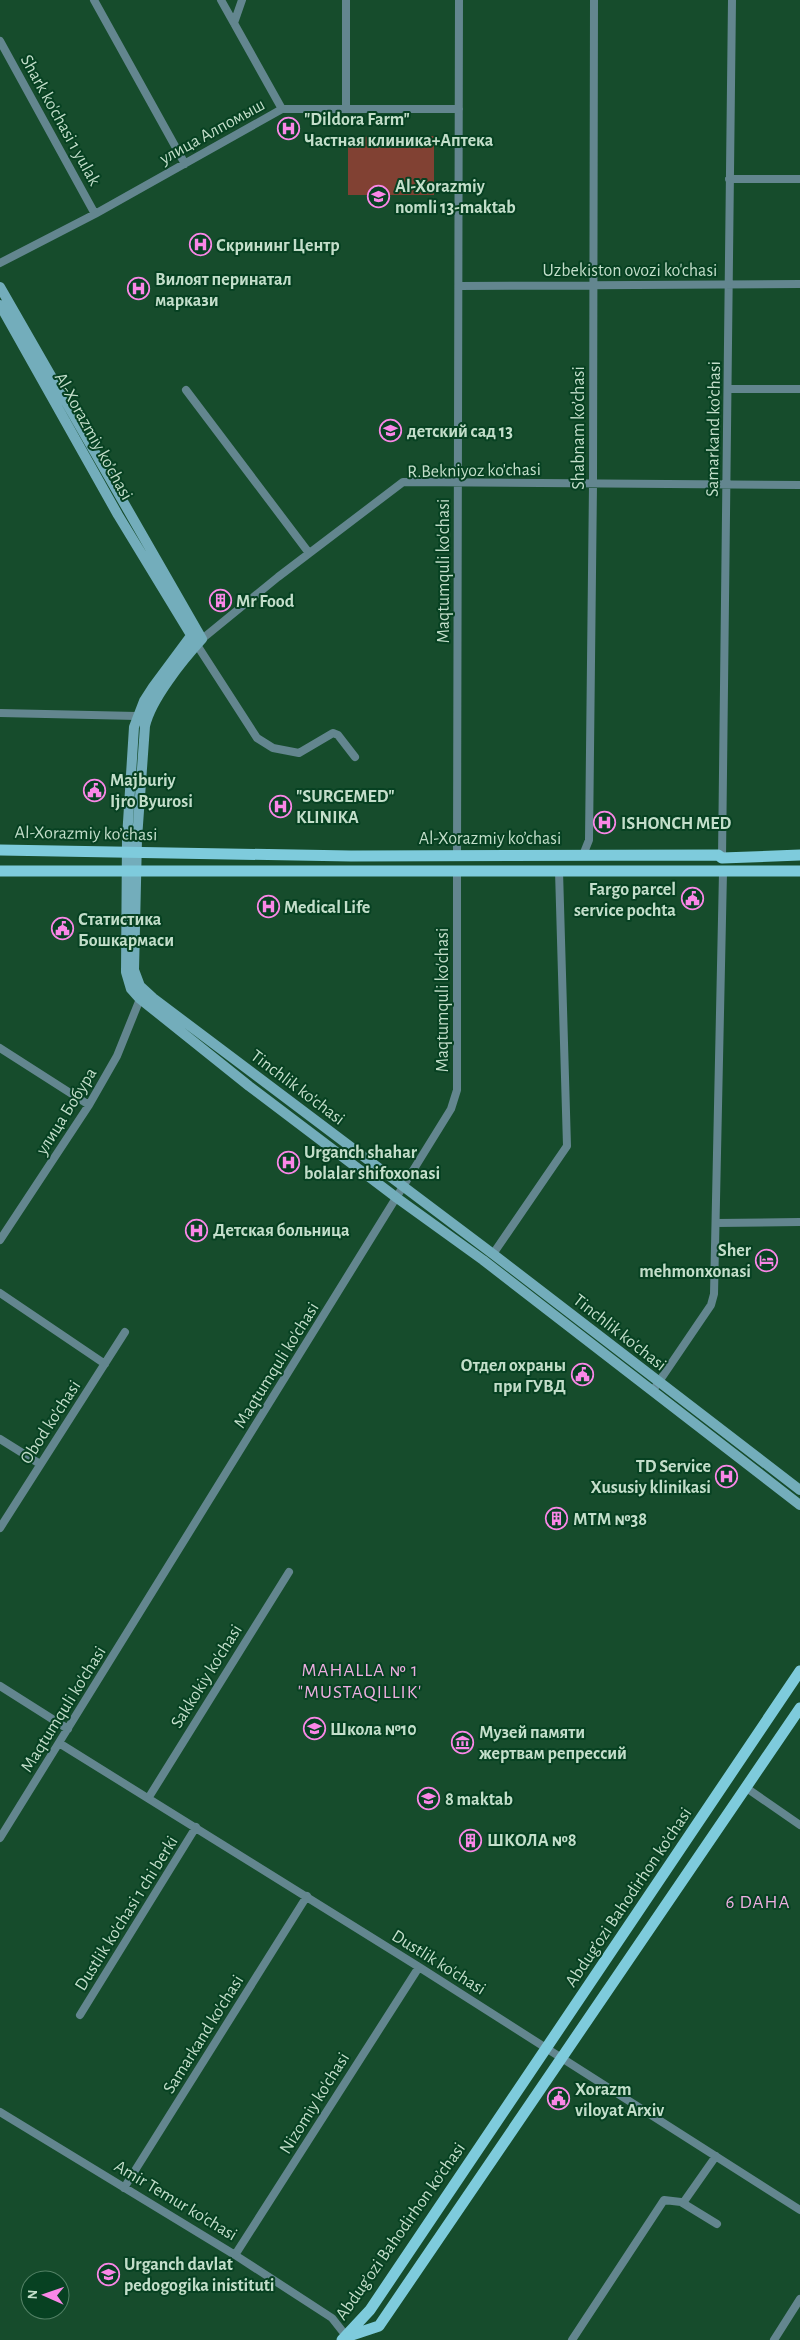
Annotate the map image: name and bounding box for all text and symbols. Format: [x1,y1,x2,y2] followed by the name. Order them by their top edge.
[17,52,104,190] street label: Shark ko'chasi 1 yulak
[156,96,268,169] street label: улица Алпомыш
[304,111,494,150] place label: "Dildora Farm" Частная клиника+Аптека
[276,117,300,141] hospital icon: "Dildora Farm" Частная клиника+Аптека
[395,178,516,217] place label: Аl-Xоrаzmiy nоmli 13-mаktаb
[367,184,391,208] school or university icon: Аl-Xоrаzmiy nоmli 13-mаktаb
[188,233,212,257] hospital icon: Скрининг Центр
[216,237,340,255] place label: Скрининг Центр
[543,262,717,280] street label: Uzbekiston ovozi ko'chasi
[155,271,292,310] place label: Вилоят перинатал маркази
[127,277,151,301] hospital icon: Вилоят перинатал маркази
[704,361,724,497] street label: Samarkand ko’chasi
[570,366,588,490] street label: Shabnam ko’chasi
[51,370,136,503] street label: Al-Xorazmiy ko’chasi
[379,419,403,443] school or university icon: детский сад 13
[407,423,513,441] place label: детский сад 13
[407,461,541,481] street label: R.Bekniyoz ko'chasi
[435,499,453,643] street label: Maqtumquli ko'chasi
[208,589,232,613] building icon: Mr Food
[236,593,295,611] place label: Mr Food
[110,772,193,811] place label: Majburiy Ijro Byurosi
[82,778,106,802] public building icon: Majburiy Ijro Byurosi
[296,788,395,827] place label: "SURGEMED" KLINIKA
[268,794,292,818] hospital icon: "SURGEMED" KLINIKA
[593,811,617,835] hospital icon: ISHONCH MED
[621,815,732,833] place label: ISHONCH MED
[14,824,158,844] street label: Al-Xorazmiy ko’chasi
[419,830,561,848] street label: Al-Xorazmiy ko’chasi
[574,881,676,920] place label: Fargo parcel service pochta
[680,887,704,911] public building icon: Fargo parcel service pochta
[256,895,280,919] hospital icon: Medical Life
[284,899,370,917] place label: Medical Life
[78,911,174,950] place label: Статистика Бошкармаси
[50,917,74,941] public building icon: Статистика Бошкармаси
[434,928,452,1072] street label: Maqtumquli ko'chasi
[247,1047,348,1129] street label: Tinchlik ko'chasi
[32,1064,101,1159] street label: улица Бобура
[304,1144,440,1183] place label: Urganch shahar bolalar shifoxonasi
[276,1150,300,1174] hospital icon: Urganch shahar bolalar shifoxonasi
[185,1218,209,1242] hospital icon: Детская больница
[213,1222,350,1240] place label: Детская больница
[639,1242,752,1281] place label: Sher mehmonxonasi
[755,1248,779,1272] hotel icon: Sher mehmonxonasi
[570,1291,669,1375] street label: Tinchlik ko'chasi
[231,1299,323,1432] street label: Maqtumquli ko'chasi
[461,1357,566,1396] place label: Отдел охраны при ГУВД
[570,1363,594,1387] public building icon: Отдел охраны при ГУВД
[17,1378,84,1468] street label: Obod ko'chasi
[591,1458,711,1497] place label: TD Service Xususiy klinikasi
[715,1464,739,1488] hospital icon: TD Service Xususiy klinikasi
[545,1507,569,1531] building icon: МТМ №38
[573,1511,647,1529] place label: МТМ №38
[168,1622,246,1731] street label: Sakkokiy ko'chasi
[18,1643,110,1776] street label: Maqtumquli ko'chasi
[298,1661,422,1702] district label: MAHALLA № 1 "MUSTAQILLIK'
[302,1717,326,1741] school or university icon: Школа №10
[330,1721,417,1739] place label: Школа №10
[479,1724,627,1763] place label: Музей памяти жертвам репрессий
[451,1730,475,1754] museum icon: Музей памяти жертвам репрессий
[417,1787,441,1811] school or university icon: 8 maktab
[445,1791,513,1809] place label: 8 maktab
[562,1805,696,1990] street label: Abdug’ozi Bahodirhon ko’chasi
[459,1828,483,1852] building icon: ШКОЛА №8
[487,1832,577,1850] place label: ШКОЛА №8
[72,1833,182,1994] street label: Dustlik ko'chasi 1 chi berki
[725,1893,791,1912] district label: 6 DAHA
[388,1927,489,1999] street label: Dustlik ko'chasi
[160,1972,247,2097] street label: Samarkand ko'chasi
[277,2050,353,2157] street label: Nizomiy ko'chasi
[575,2081,664,2120] place label: Xorazm viloyat Arxiv
[547,2087,571,2111] public building icon: Xorazm viloyat Arxiv
[333,2140,469,2324] street label: Abdug’ozi Bahodirhon ko’chasi
[111,2157,240,2245] street label: Amir Temur ko'chasi
[124,2256,275,2295] place label: Urganch davlat pedogogika inistituti
[96,2262,120,2286] school or university icon: Urganch davlat pedogogika inistituti
[20,2270,70,2320] north arrow
[26,2289,40,2300] text: N

